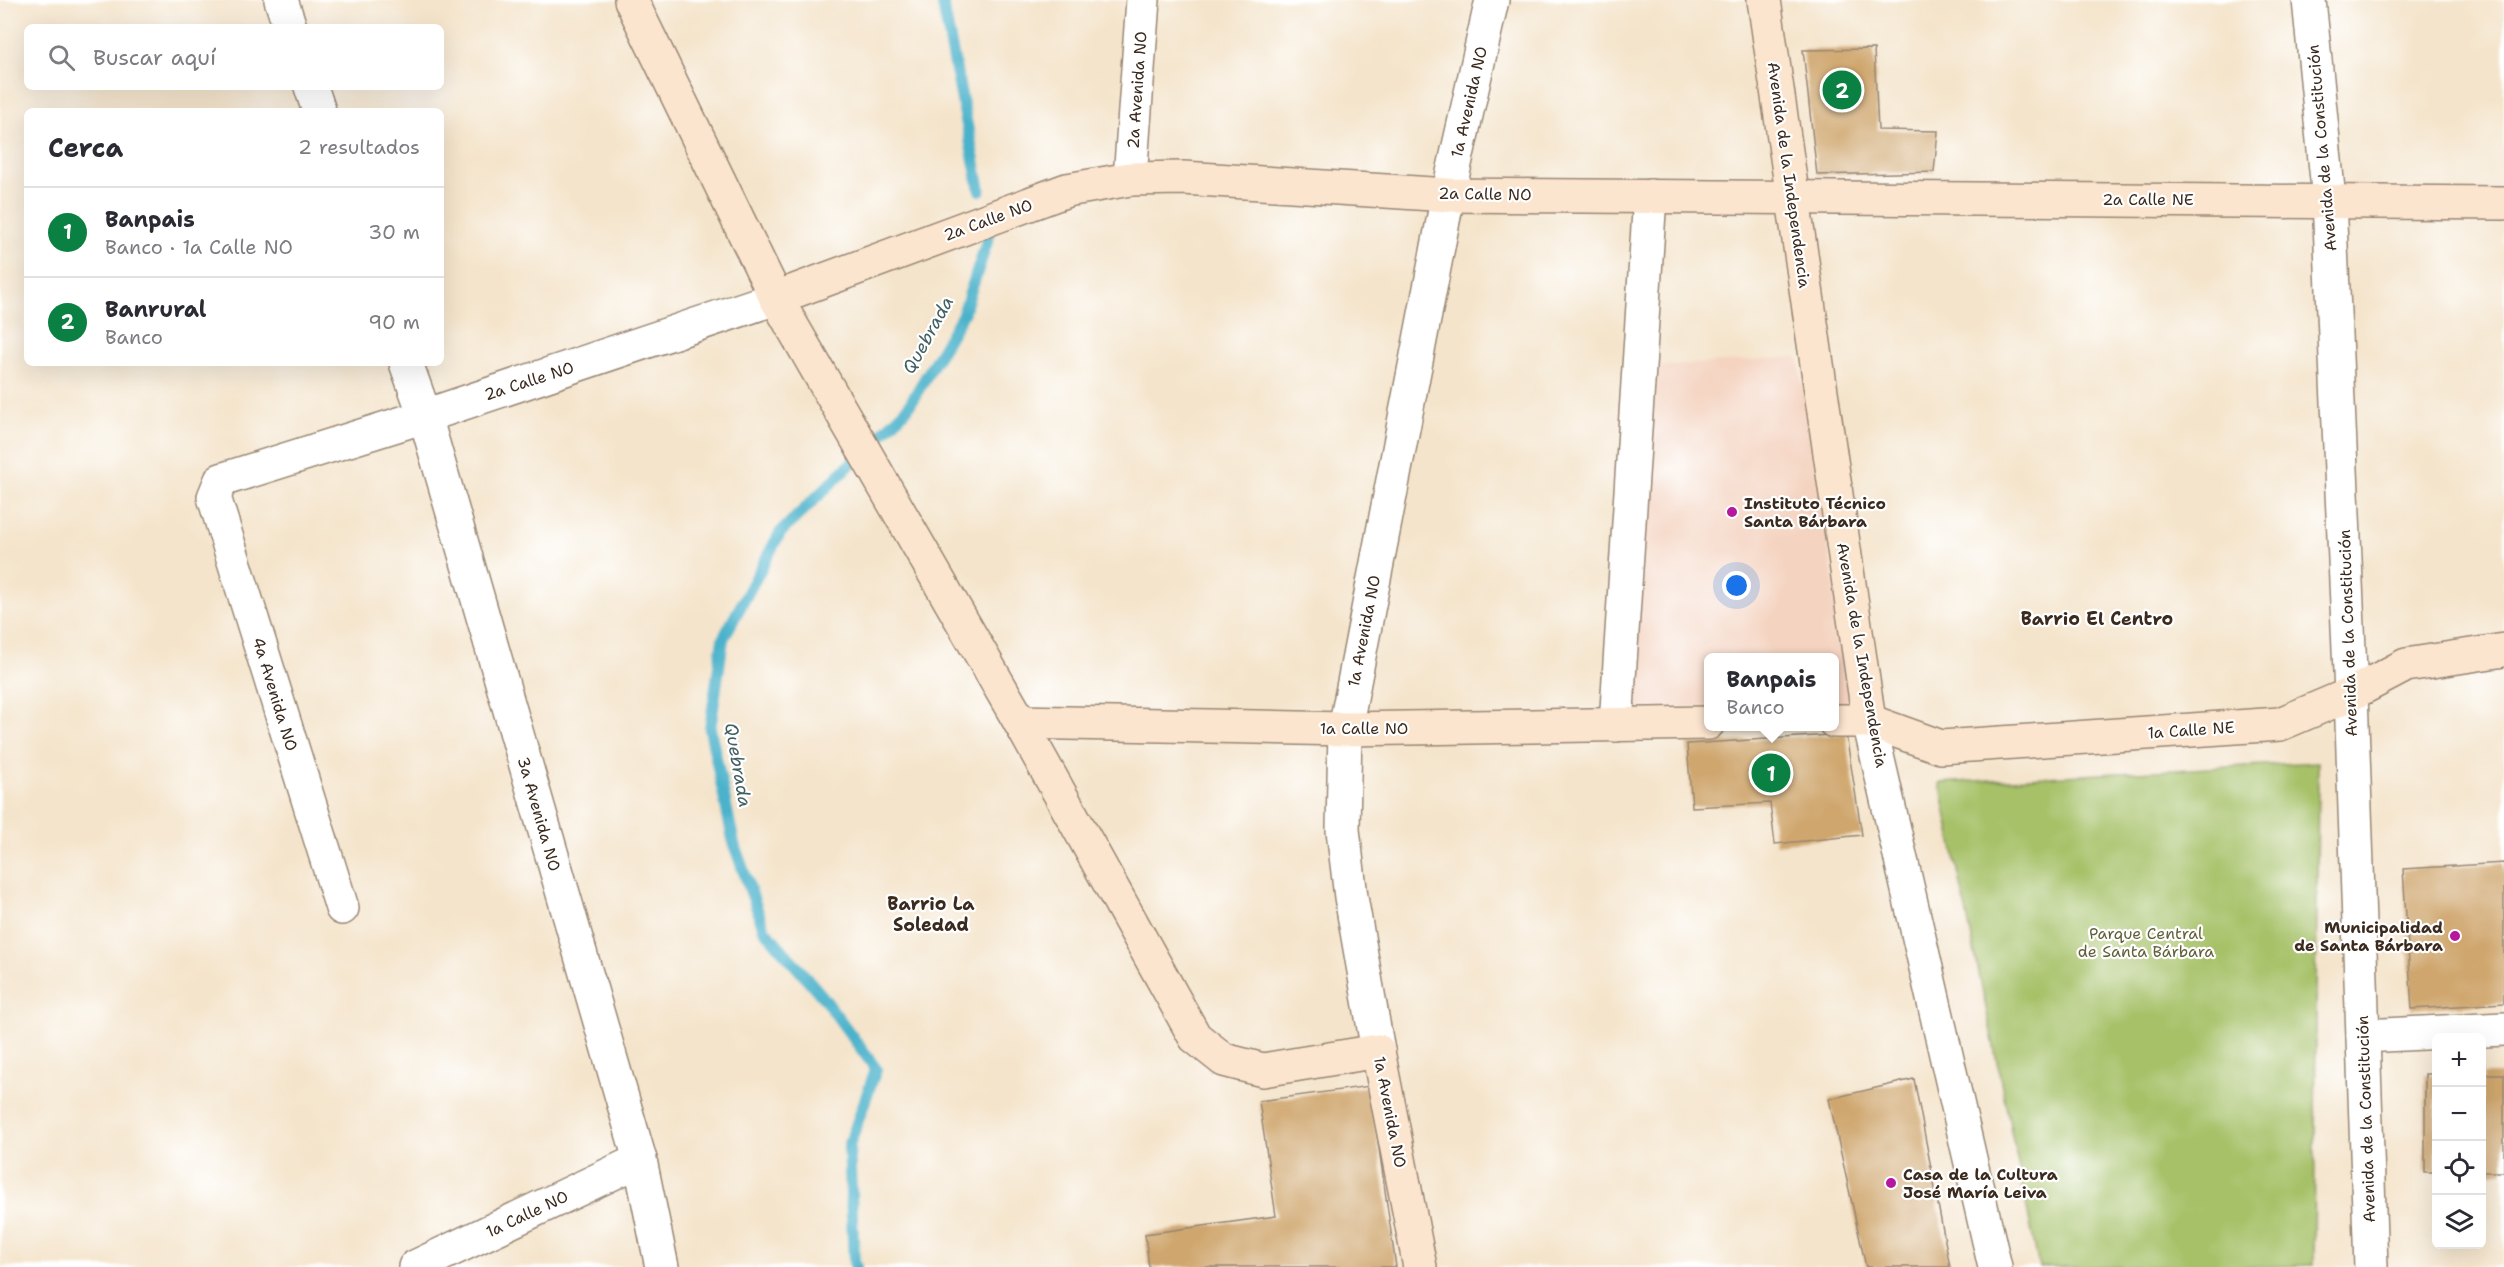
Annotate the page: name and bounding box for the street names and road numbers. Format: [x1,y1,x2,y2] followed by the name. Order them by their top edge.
[1122,31,1152,149] street label: 2a Avenida NO
[1446,44,1492,160] street label: 1a Avenida NO
[2302,44,2341,252] street label: Avenida de la Constitución
[1763,61,1815,289] street label: Avenida de la Independencia
[1438,183,1532,205] street label: 2a Calle NO
[2102,189,2194,210] street label: 2a Calle NE
[941,194,1035,246] street label: 2a Calle NO
[481,357,577,405] street label: 2a Calle NO
[2334,529,2362,737] street label: Avenida de la Constitución
[1832,541,1892,769] street label: Avenida de la Independencia
[1343,573,1385,689] street label: 1a Avenida NO
[248,634,302,754] street label: 4a Avenida NO
[2147,716,2235,744] street label: 1a Calle NE
[1320,718,1408,739] street label: 1a Calle NO
[513,754,565,874] street label: 3a Avenida NO
[2352,1015,2380,1223] street label: Avenida de la Constitución
[1369,1054,1411,1170] street label: 1a Avenida NO
[482,1186,572,1242] street label: 1a Calle NO

